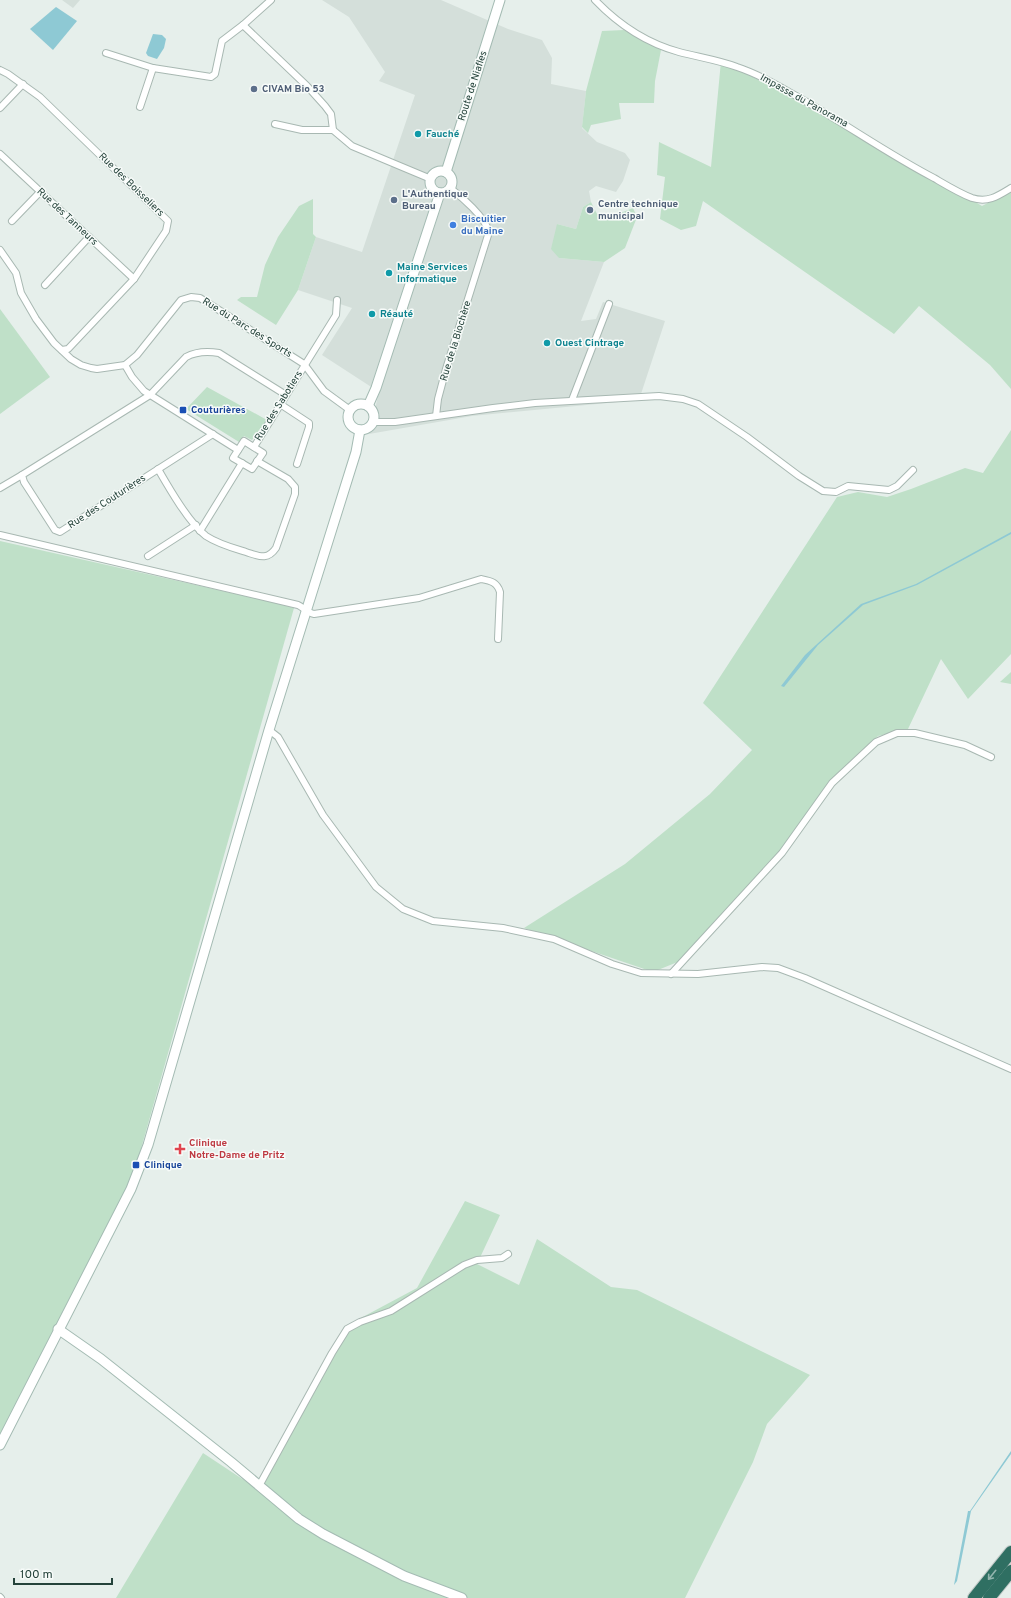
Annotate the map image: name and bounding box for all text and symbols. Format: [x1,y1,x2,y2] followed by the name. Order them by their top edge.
[456,49,491,123] street label: Route de Niafles
[758,71,850,131] street label: Impasse du Panorama
[262,83,325,96] place label: CIVAM Bio 53
[249,84,259,94] marker: CIVAM Bio 53
[426,128,460,141] place label: Fauché
[413,129,423,139] marker: Fauché
[95,150,167,220] street label: Rue des Boisseliers
[34,185,101,249] street label: Rue des Tanneurs
[402,188,468,213] place label: L'Authentique Bureau
[389,195,399,205] marker: L'Authentique Bureau
[598,198,679,223] place label: Centre technique municipal
[585,205,595,215] marker: Centre technique municipal
[461,213,507,238] place label: Biscuitier du Maine
[448,220,458,230] marker: Biscuitier du Maine
[397,261,468,286] place label: Maine Services Informatique
[384,268,394,278] marker: Maine Services Informatique
[200,295,295,361] street label: Rue du Parc des Sports
[438,299,474,383] street label: Rue de la Biochère
[380,308,414,321] place label: Réauté
[367,309,377,319] marker: Réauté
[555,337,625,350] place label: Ouest Cintrage
[542,338,552,348] marker: Ouest Cintrage
[252,368,306,444] street label: Rue des Sabotiers
[191,404,246,417] place label: Couturières
[178,405,188,415] marker: Couturières
[66,472,149,532] street label: Rue des Couturières
[189,1137,285,1162] place label: Clinique Notre-Dame de Pritz
[174,1143,186,1155] marker: Clinique Notre-Dame de Pritz
[144,1159,182,1172] place label: Clinique
[131,1160,141,1170] marker: Clinique
[14,1560,112,1586] scale bar
[20,1567,53,1583] text: 100 m
[988,1570,997,1581] one-way arrow

